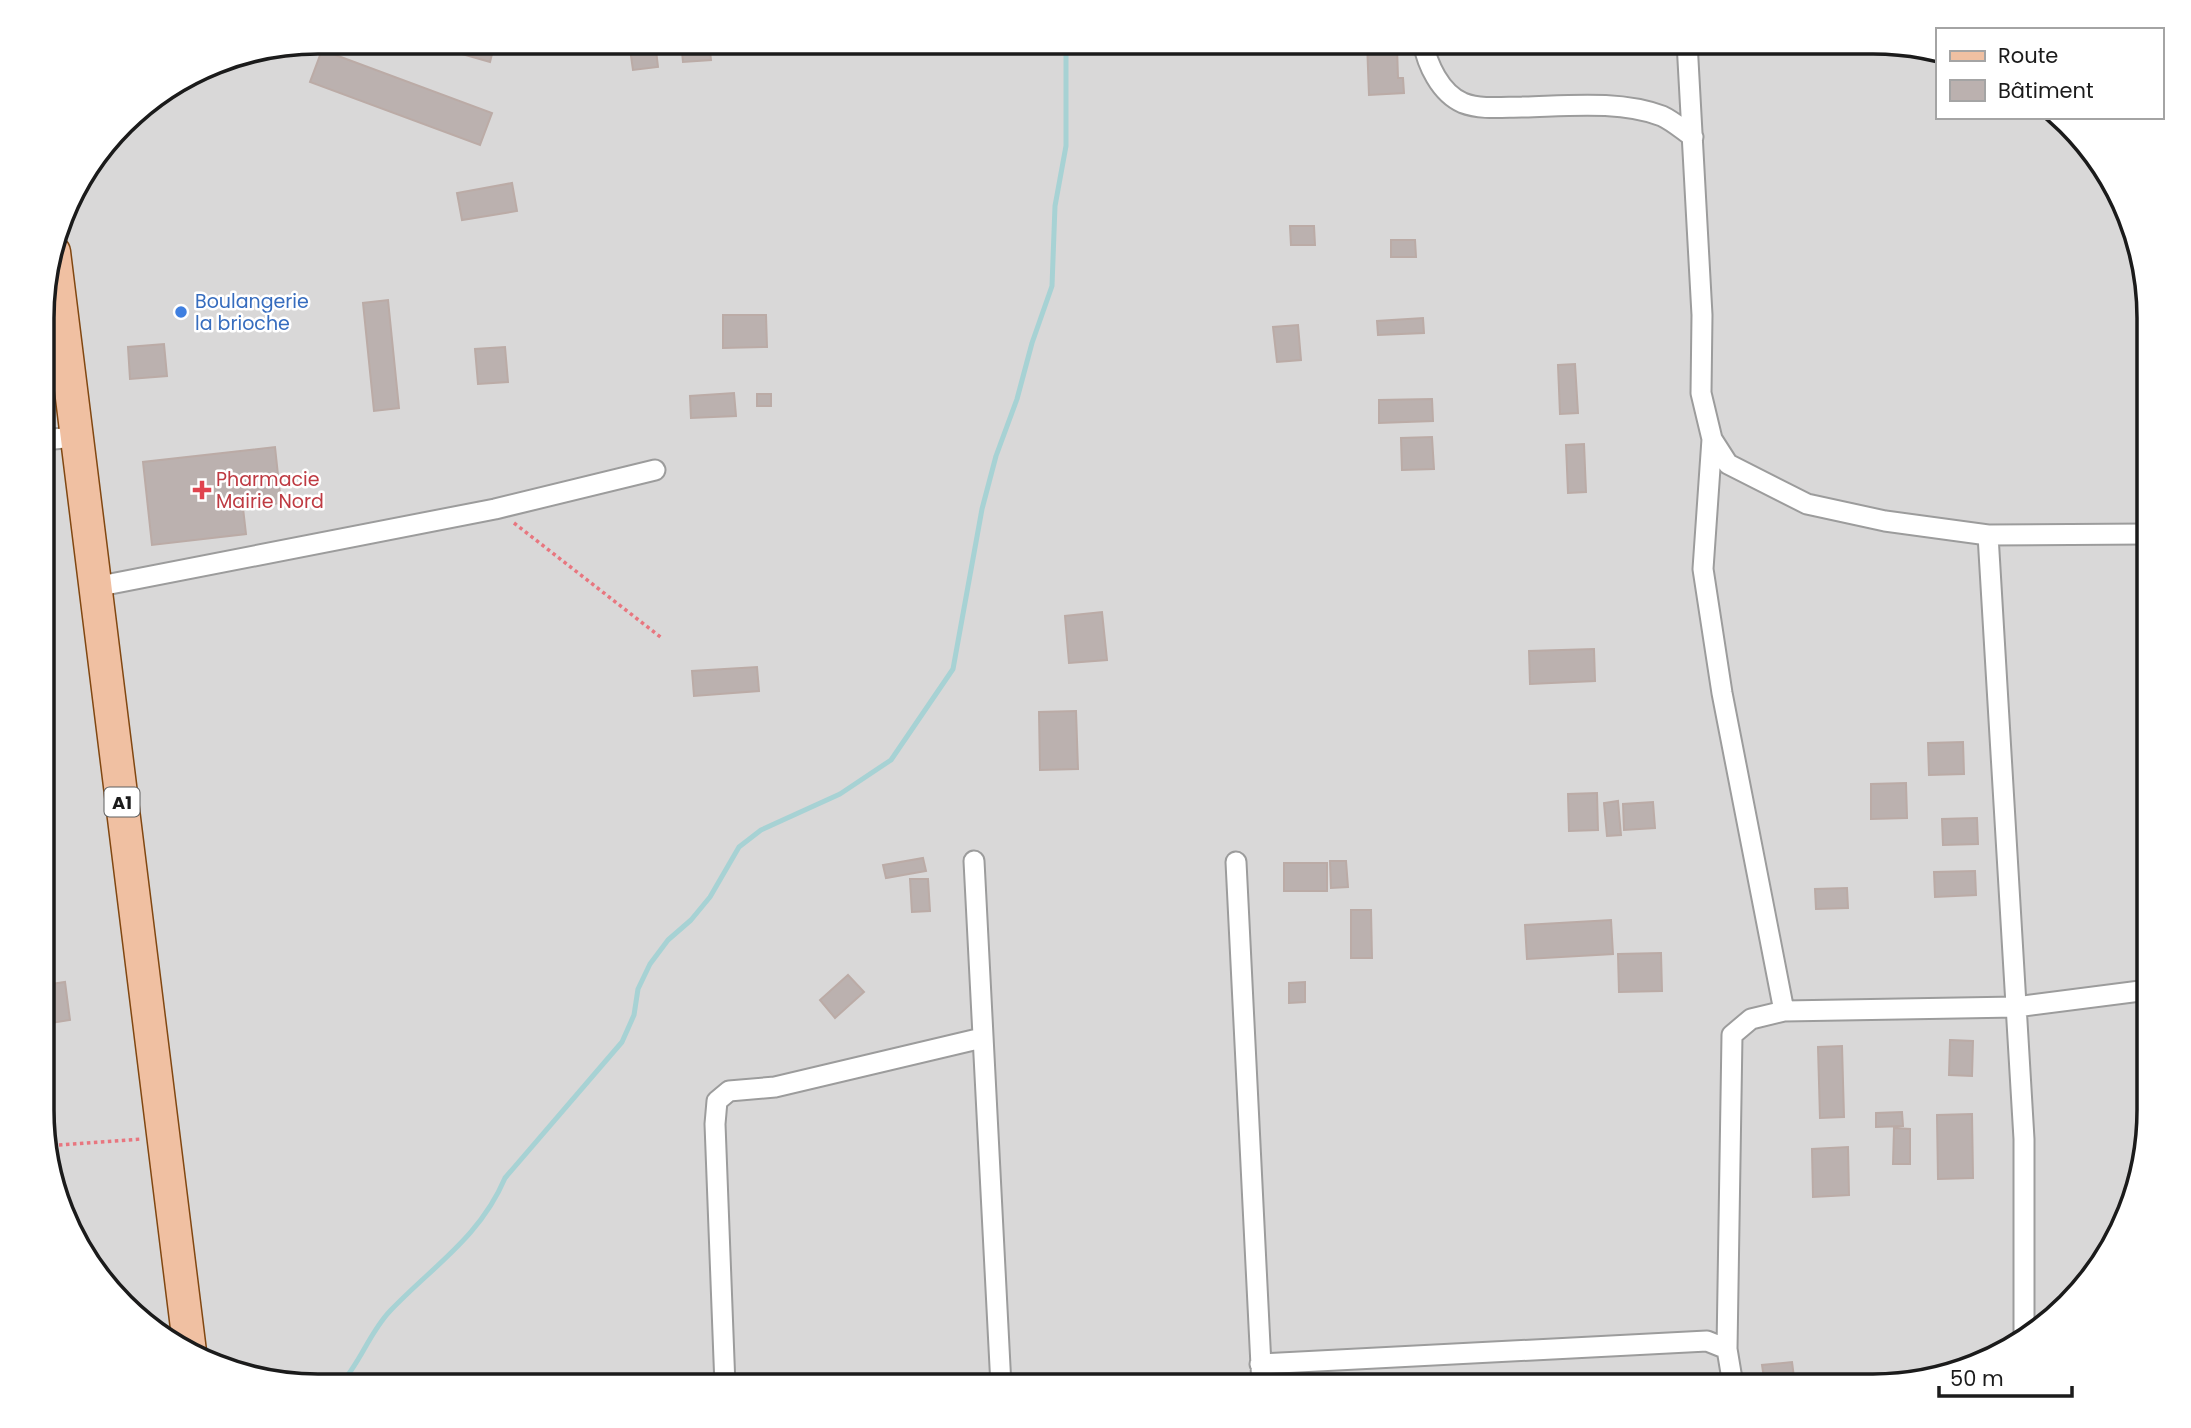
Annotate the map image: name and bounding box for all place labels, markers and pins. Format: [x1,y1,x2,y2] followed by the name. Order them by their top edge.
[195,288,309,337] place label: Boulangerie la brioche
[173,304,189,320] marker: Boulangerie la brioche
[216,466,324,515] place label: Pharmacie Mairie Nord
[194,482,210,498] marker: Pharmacie Mairie Nord

